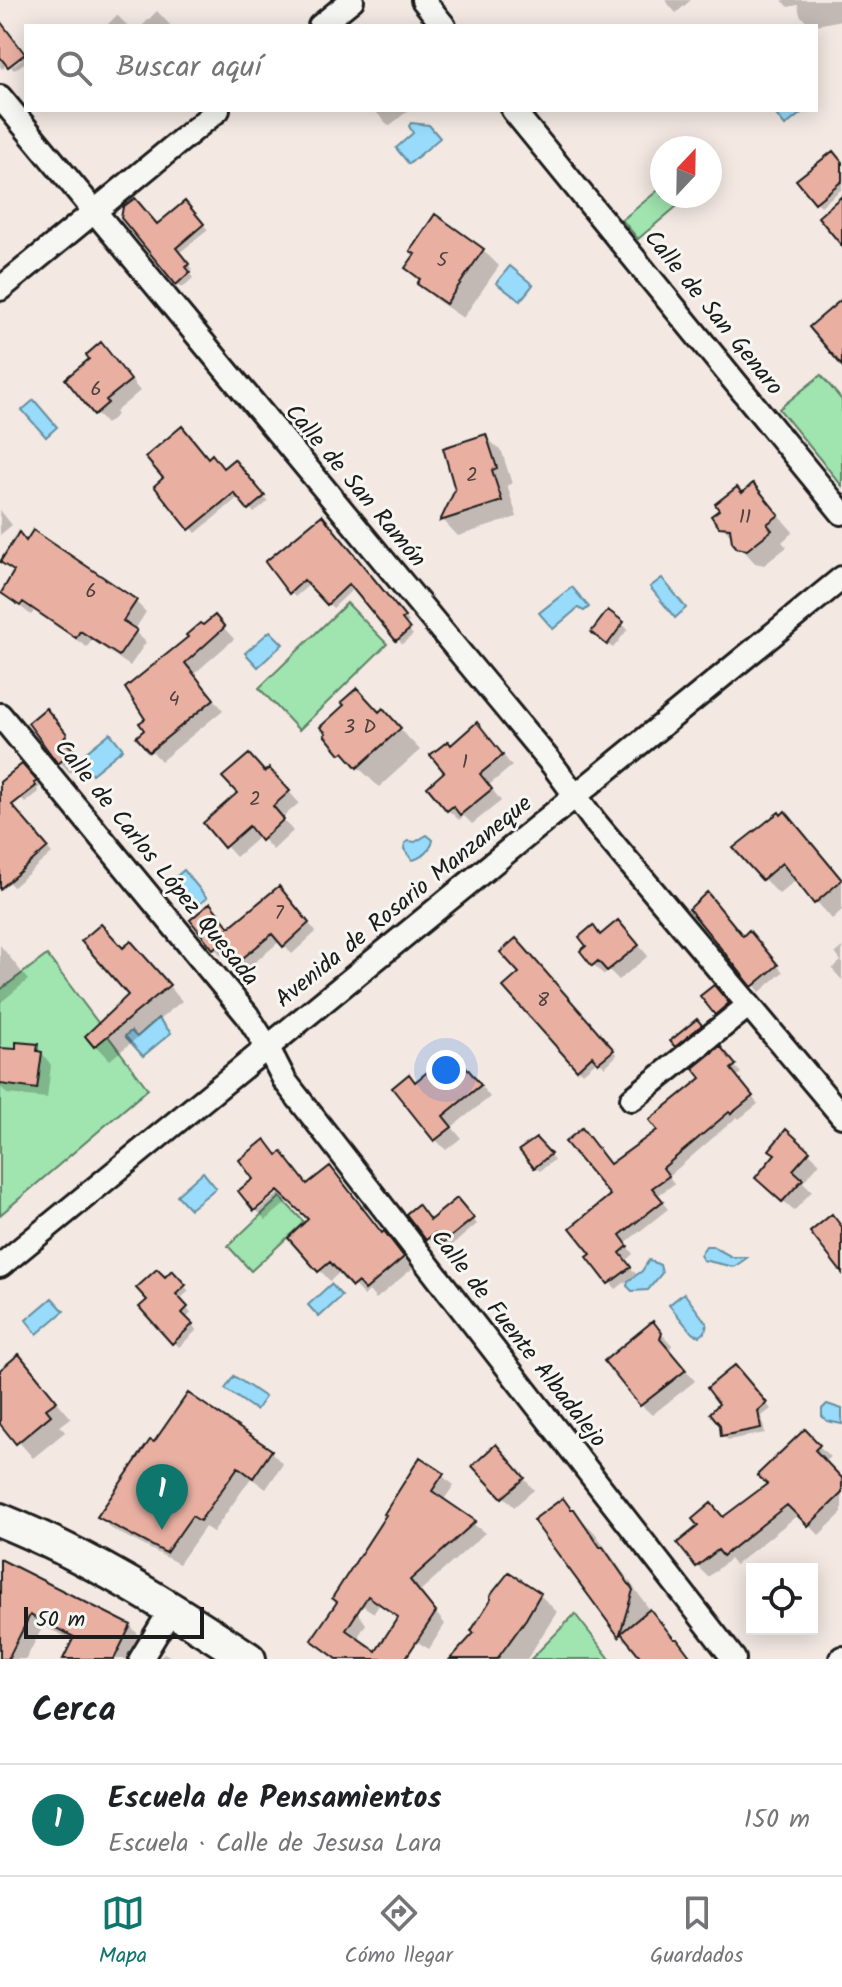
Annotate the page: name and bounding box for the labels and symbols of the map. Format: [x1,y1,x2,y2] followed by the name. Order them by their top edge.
[650,136,722,208] north arrow
[633,221,793,405] street label: Calle de San Genaro
[437,245,449,277] house number: 5
[90,374,102,406] house number: 6
[274,395,436,577] street label: Calle de San Ramón
[466,460,478,492] house number: 2
[739,502,751,534] house number: 11
[85,576,97,608] house number: 6
[168,684,180,716] house number: 4
[344,712,376,744] house number: 3 D
[44,731,268,995] street label: Calle de Carlos López Quesada
[462,747,468,779] house number: 1
[249,784,261,816] house number: 2
[267,785,542,1018] street label: Avenida de Rosario Manzaneque
[274,898,284,930] house number: 7
[537,985,550,1017] house number: 8
[426,1050,466,1090] your location
[420,1221,616,1457] street label: Calle de Fuente Albadalejo
[136,1464,188,1530] pin: 1
[24,1603,204,1639] scale bar

